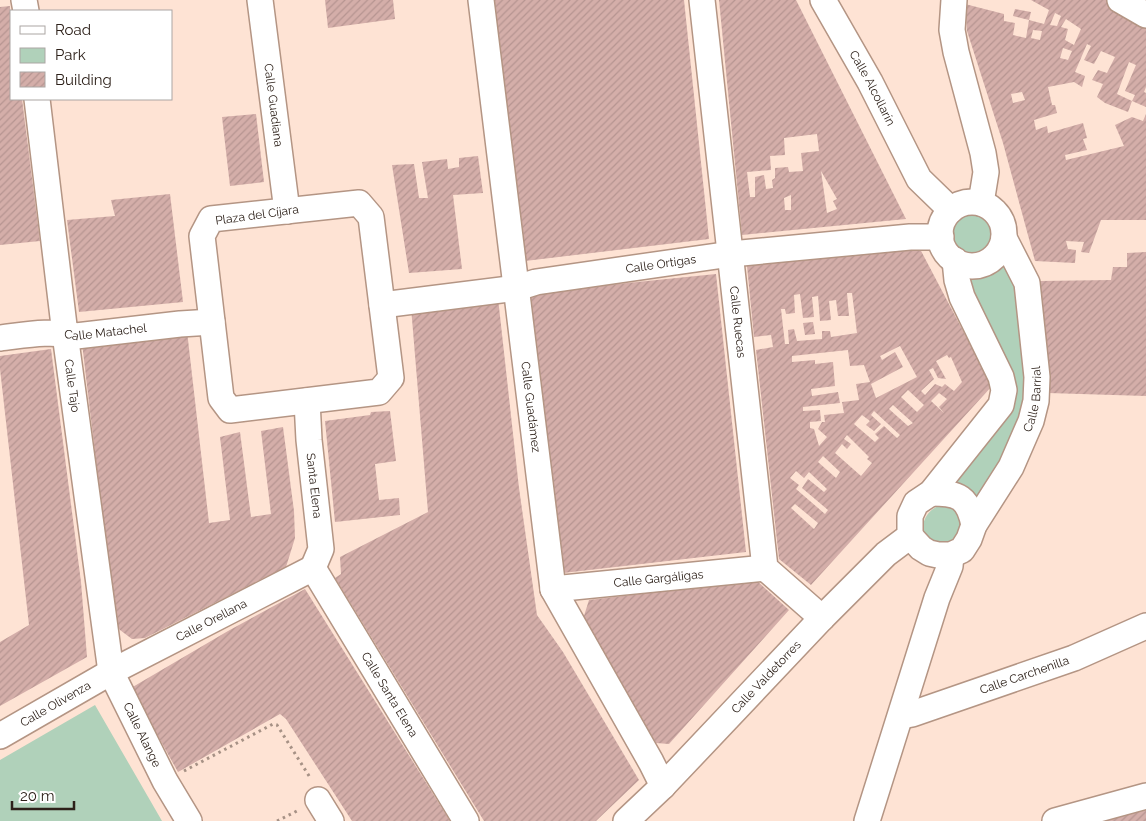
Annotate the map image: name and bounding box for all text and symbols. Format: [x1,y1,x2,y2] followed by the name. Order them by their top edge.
[10,10,172,100] legend
[55,21,91,39] text: Road
[55,46,86,64] text: Park
[847,48,898,128] street label: Calle Alcollarín
[261,63,286,148] street label: Calle Guadiana
[55,71,112,89] text: Building
[214,202,300,228] street label: Plaza del Cíjara
[625,252,697,276] street label: Calle Ortigas
[727,285,749,359] street label: Calle Ruecas
[63,321,148,343] street label: Calle Matachel
[62,358,83,413] street label: Calle Tajo
[518,361,543,453] street label: Calle Guadámez
[1020,365,1044,434] street label: Calle Barrial
[303,452,325,519] street label: Santa Elena
[613,567,704,590] street label: Calle Gargáligas
[173,596,249,644] street label: Calle Orellana
[728,638,804,716] street label: Calle Valdetorres
[358,650,421,740] street label: Calle Santa Elena
[978,653,1071,697] street label: Calle Carchenilla
[18,678,93,730] street label: Calle Olivenza
[120,700,164,770] street label: Calle Alange
[12,778,75,810] scale bar
[20,787,55,805] text: 20 m

